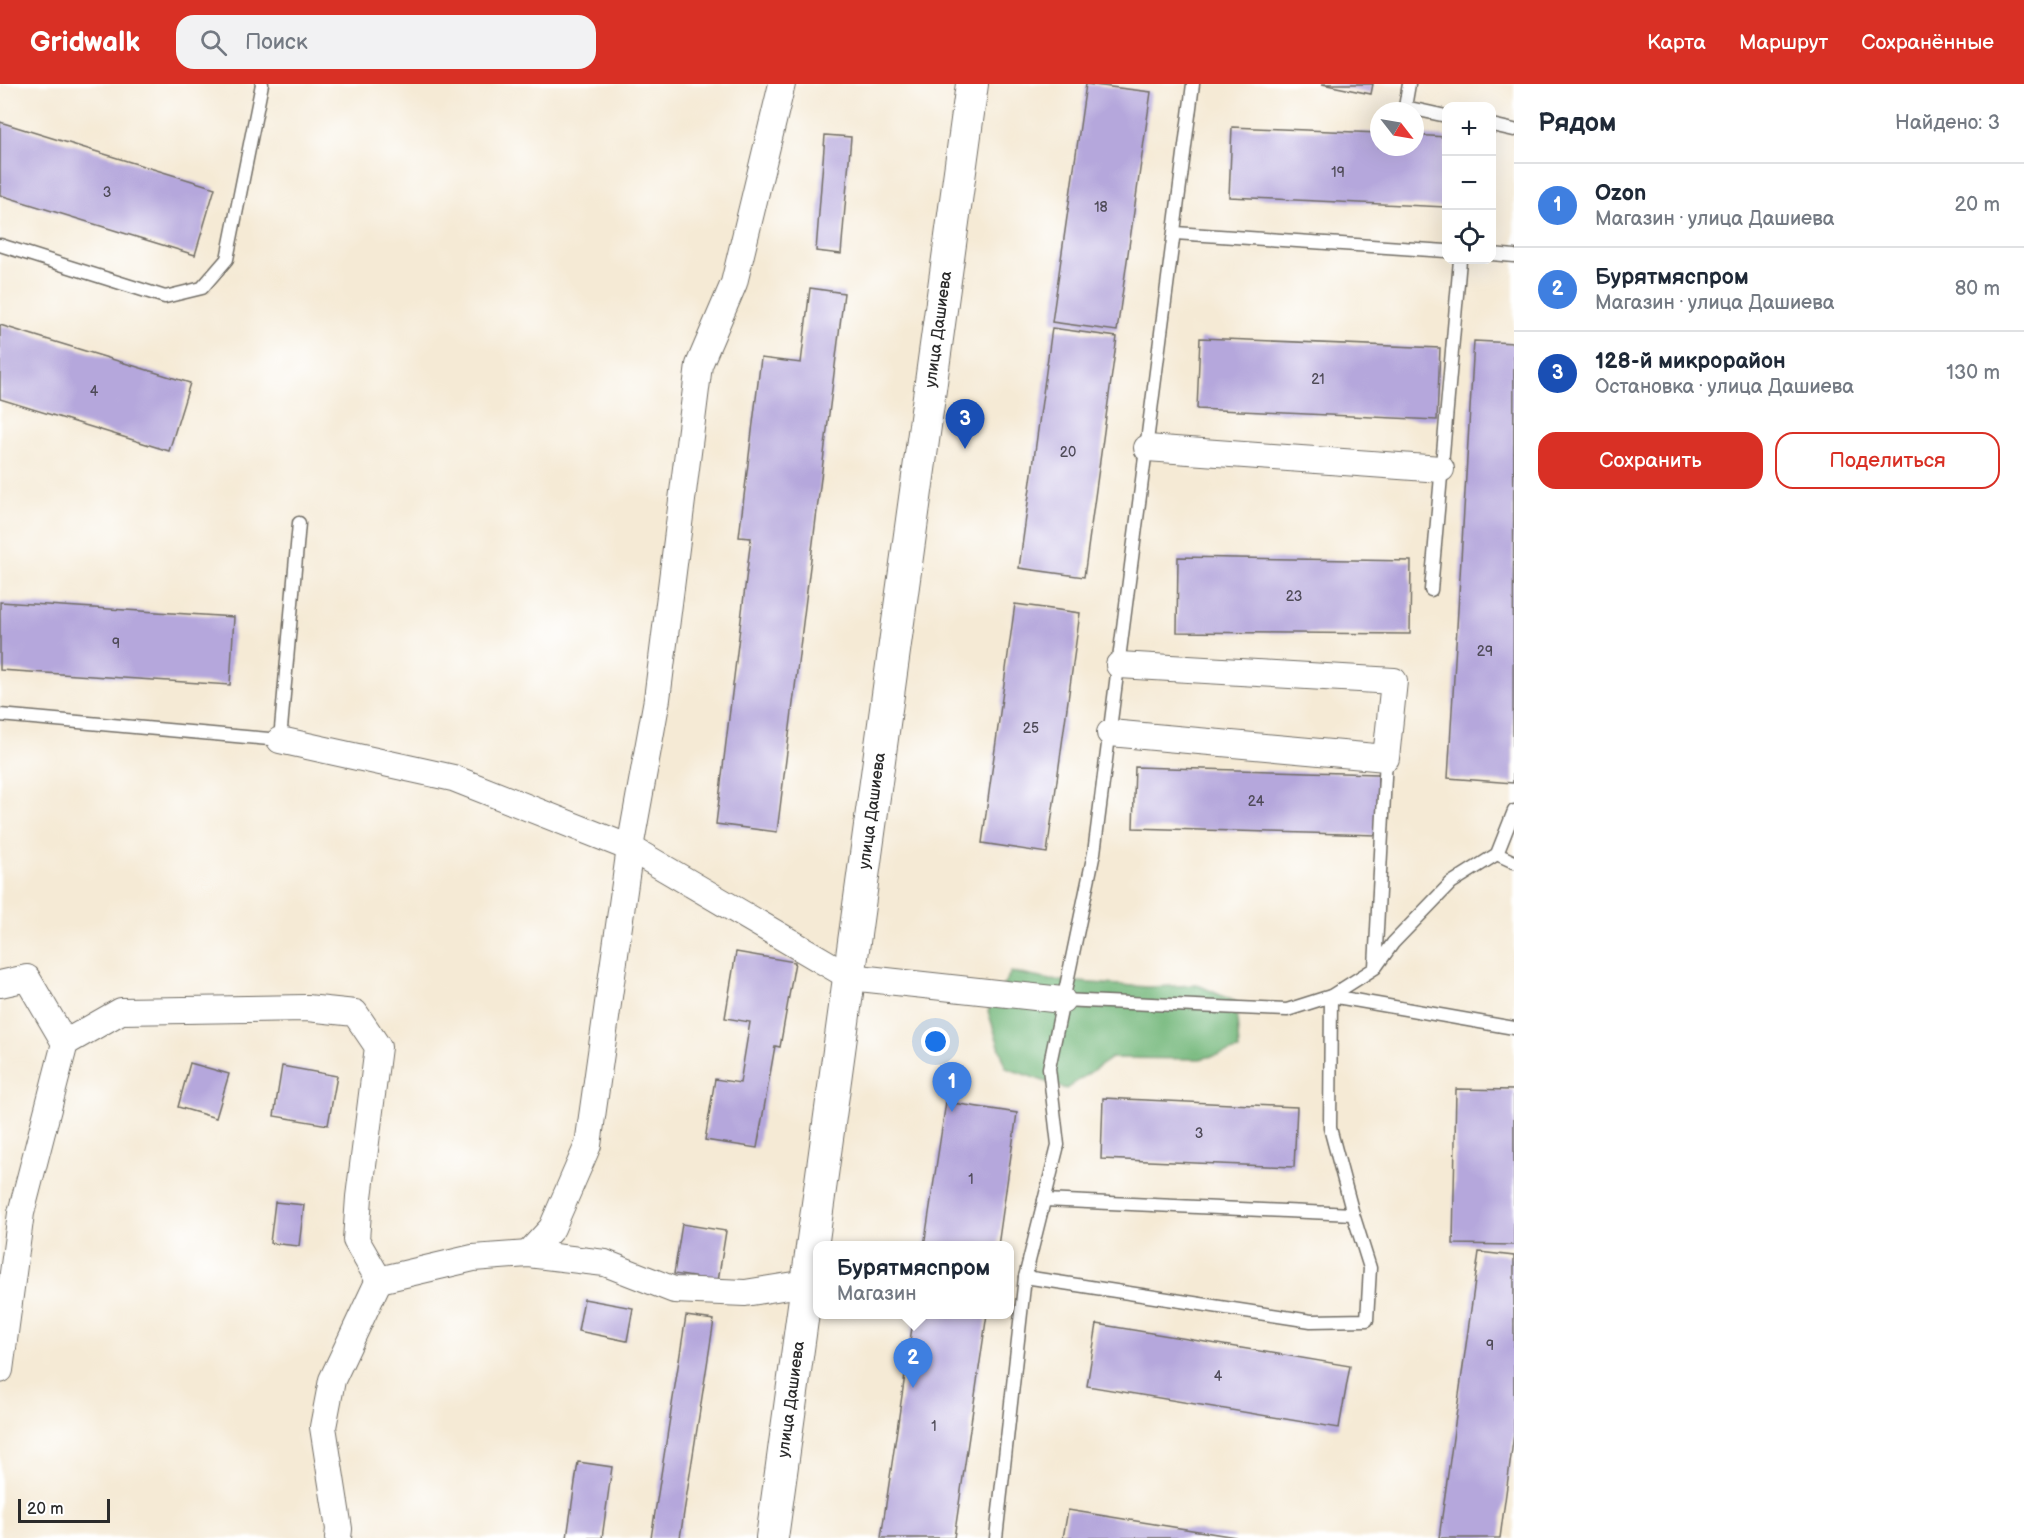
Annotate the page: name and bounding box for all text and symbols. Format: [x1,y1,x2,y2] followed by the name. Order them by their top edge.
[176,15,596,69] search box
[30,26,140,59] text: Gridwalk
[197,26,230,59] icon: search
[245,29,308,56] text: Поиск
[1647,30,1706,55] text: Карта
[1739,30,1828,55] text: Маршрут
[1861,30,1994,55] text: Сохранённые
[1370,102,1424,156] north arrow
[1442,102,1496,264] map controls
[1442,102,1496,156] button: +
[1538,108,1616,139] text: Рядом
[1895,111,2000,135] text: Найдено: 3
[1442,156,1496,210] button: −
[1331,164,1345,181] house number: 19
[1595,180,1646,207] text: Ozon
[103,184,111,201] house number: 3
[1553,193,1562,217] text: 1
[1955,193,2000,217] text: 20 m
[1094,199,1108,216] house number: 18
[1595,207,1835,231] text: Магазин · улица Дашиева
[1442,210,1496,264] button: locate
[1595,264,1749,291] text: Бурятмяспром
[921,269,956,389] street label: улица Дашиева
[1552,277,1563,301] text: 2
[1955,277,2000,301] text: 80 m
[1595,291,1835,315] text: Магазин · улица Дашиева
[1595,348,1786,375] text: 128-й микрорайон
[1552,361,1563,385] text: 3
[1946,361,2000,385] text: 130 m
[1311,371,1325,388] house number: 21
[1595,375,1854,399] text: Остановка · улица Дашиева
[90,383,99,400] house number: 4
[946,400,984,449] pin: 3
[1538,432,1763,489] button: Сохранить
[1775,432,2000,489] button: Поделиться
[1060,444,1076,461] house number: 20
[1286,588,1302,605] house number: 23
[112,635,120,652] house number: 9
[1477,643,1493,660] house number: 29
[1023,720,1039,737] house number: 25
[855,751,890,870] street label: улица Дашиева
[1248,793,1265,810] house number: 24
[921,1027,950,1056] your location
[932,1062,972,1112] pin: 1
[1195,1125,1203,1142] house number: 3
[968,1171,974,1188] house number: 1
[813,1241,1014,1319] popup
[837,1255,990,1282] text: Бурятмяспром
[837,1282,916,1306] text: Магазин
[1486,1337,1494,1354] house number: 9
[894,1338,932,1388] pin: 2
[774,1339,809,1459] street label: улица Дашиева
[1214,1368,1223,1385] house number: 4
[931,1418,937,1435] house number: 1
[18,1496,110,1524] scale bar
[27,1500,63,1519] text: 20 m

